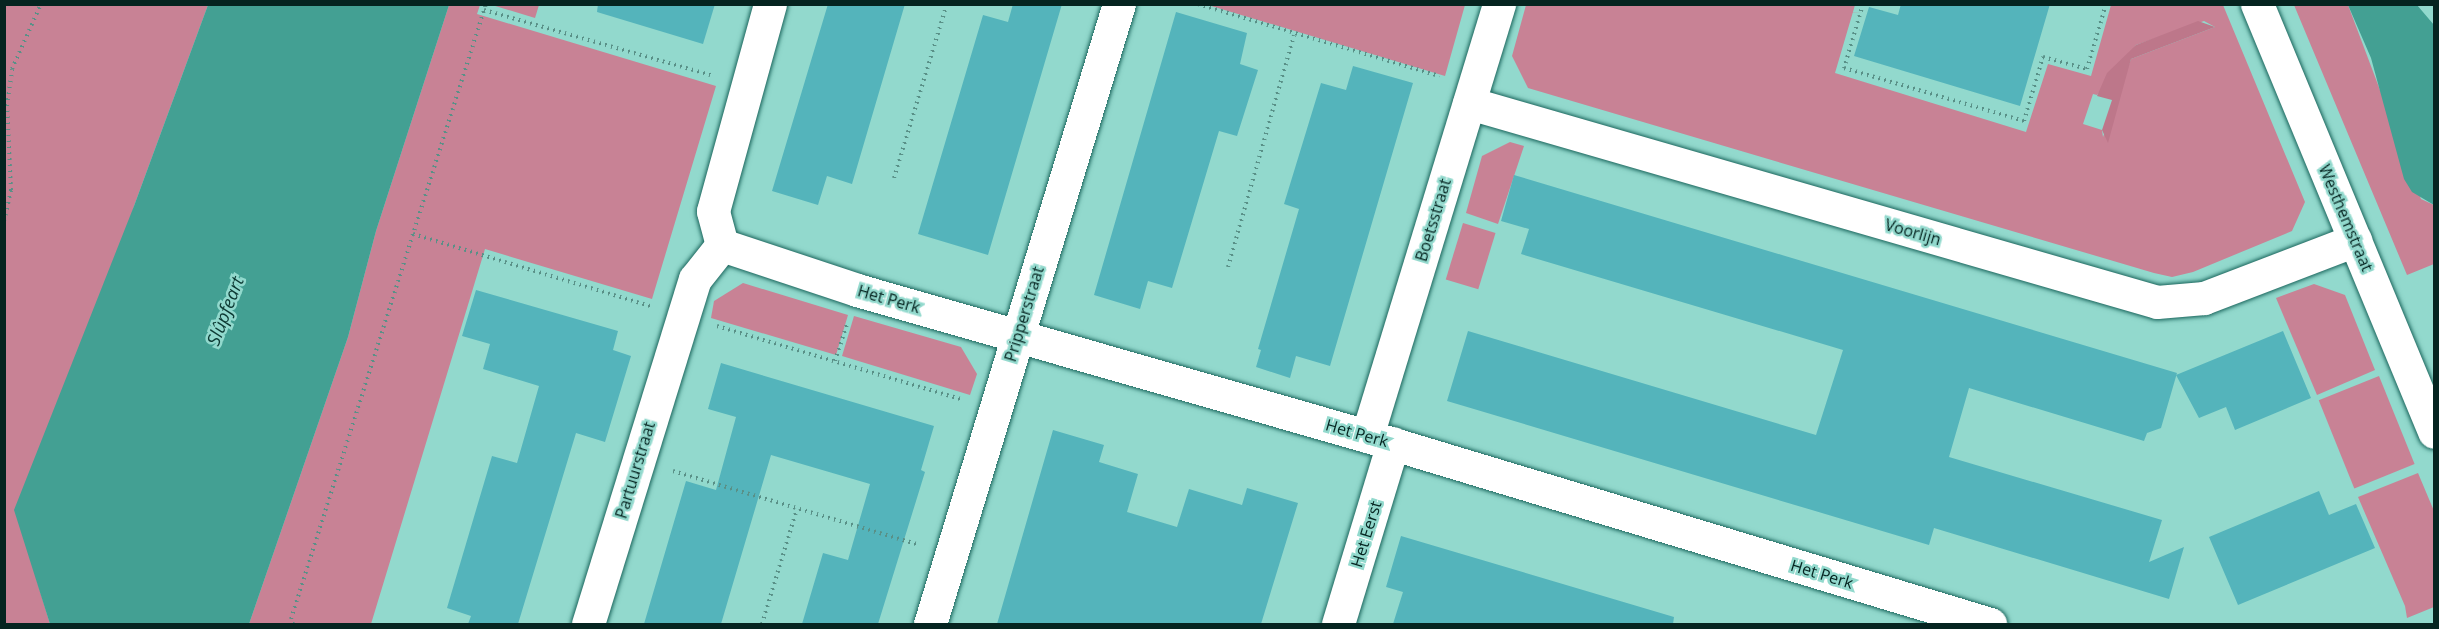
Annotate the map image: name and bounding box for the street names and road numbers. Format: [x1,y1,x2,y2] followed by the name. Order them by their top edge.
[2315,162,2377,274] street label: Westhemstraat
[1411,176,1455,264] street label: Boetsstraat
[1883,215,1943,249] street label: Voorlijn
[1000,264,1048,364] street label: Pripperstraat
[855,281,923,317] street label: Het Perk
[1323,415,1391,451] street label: Het Perk
[611,419,659,521] street label: Partuurstraat
[1347,498,1385,570] street label: Het Eerst
[1788,555,1856,593] street label: Het Perk

